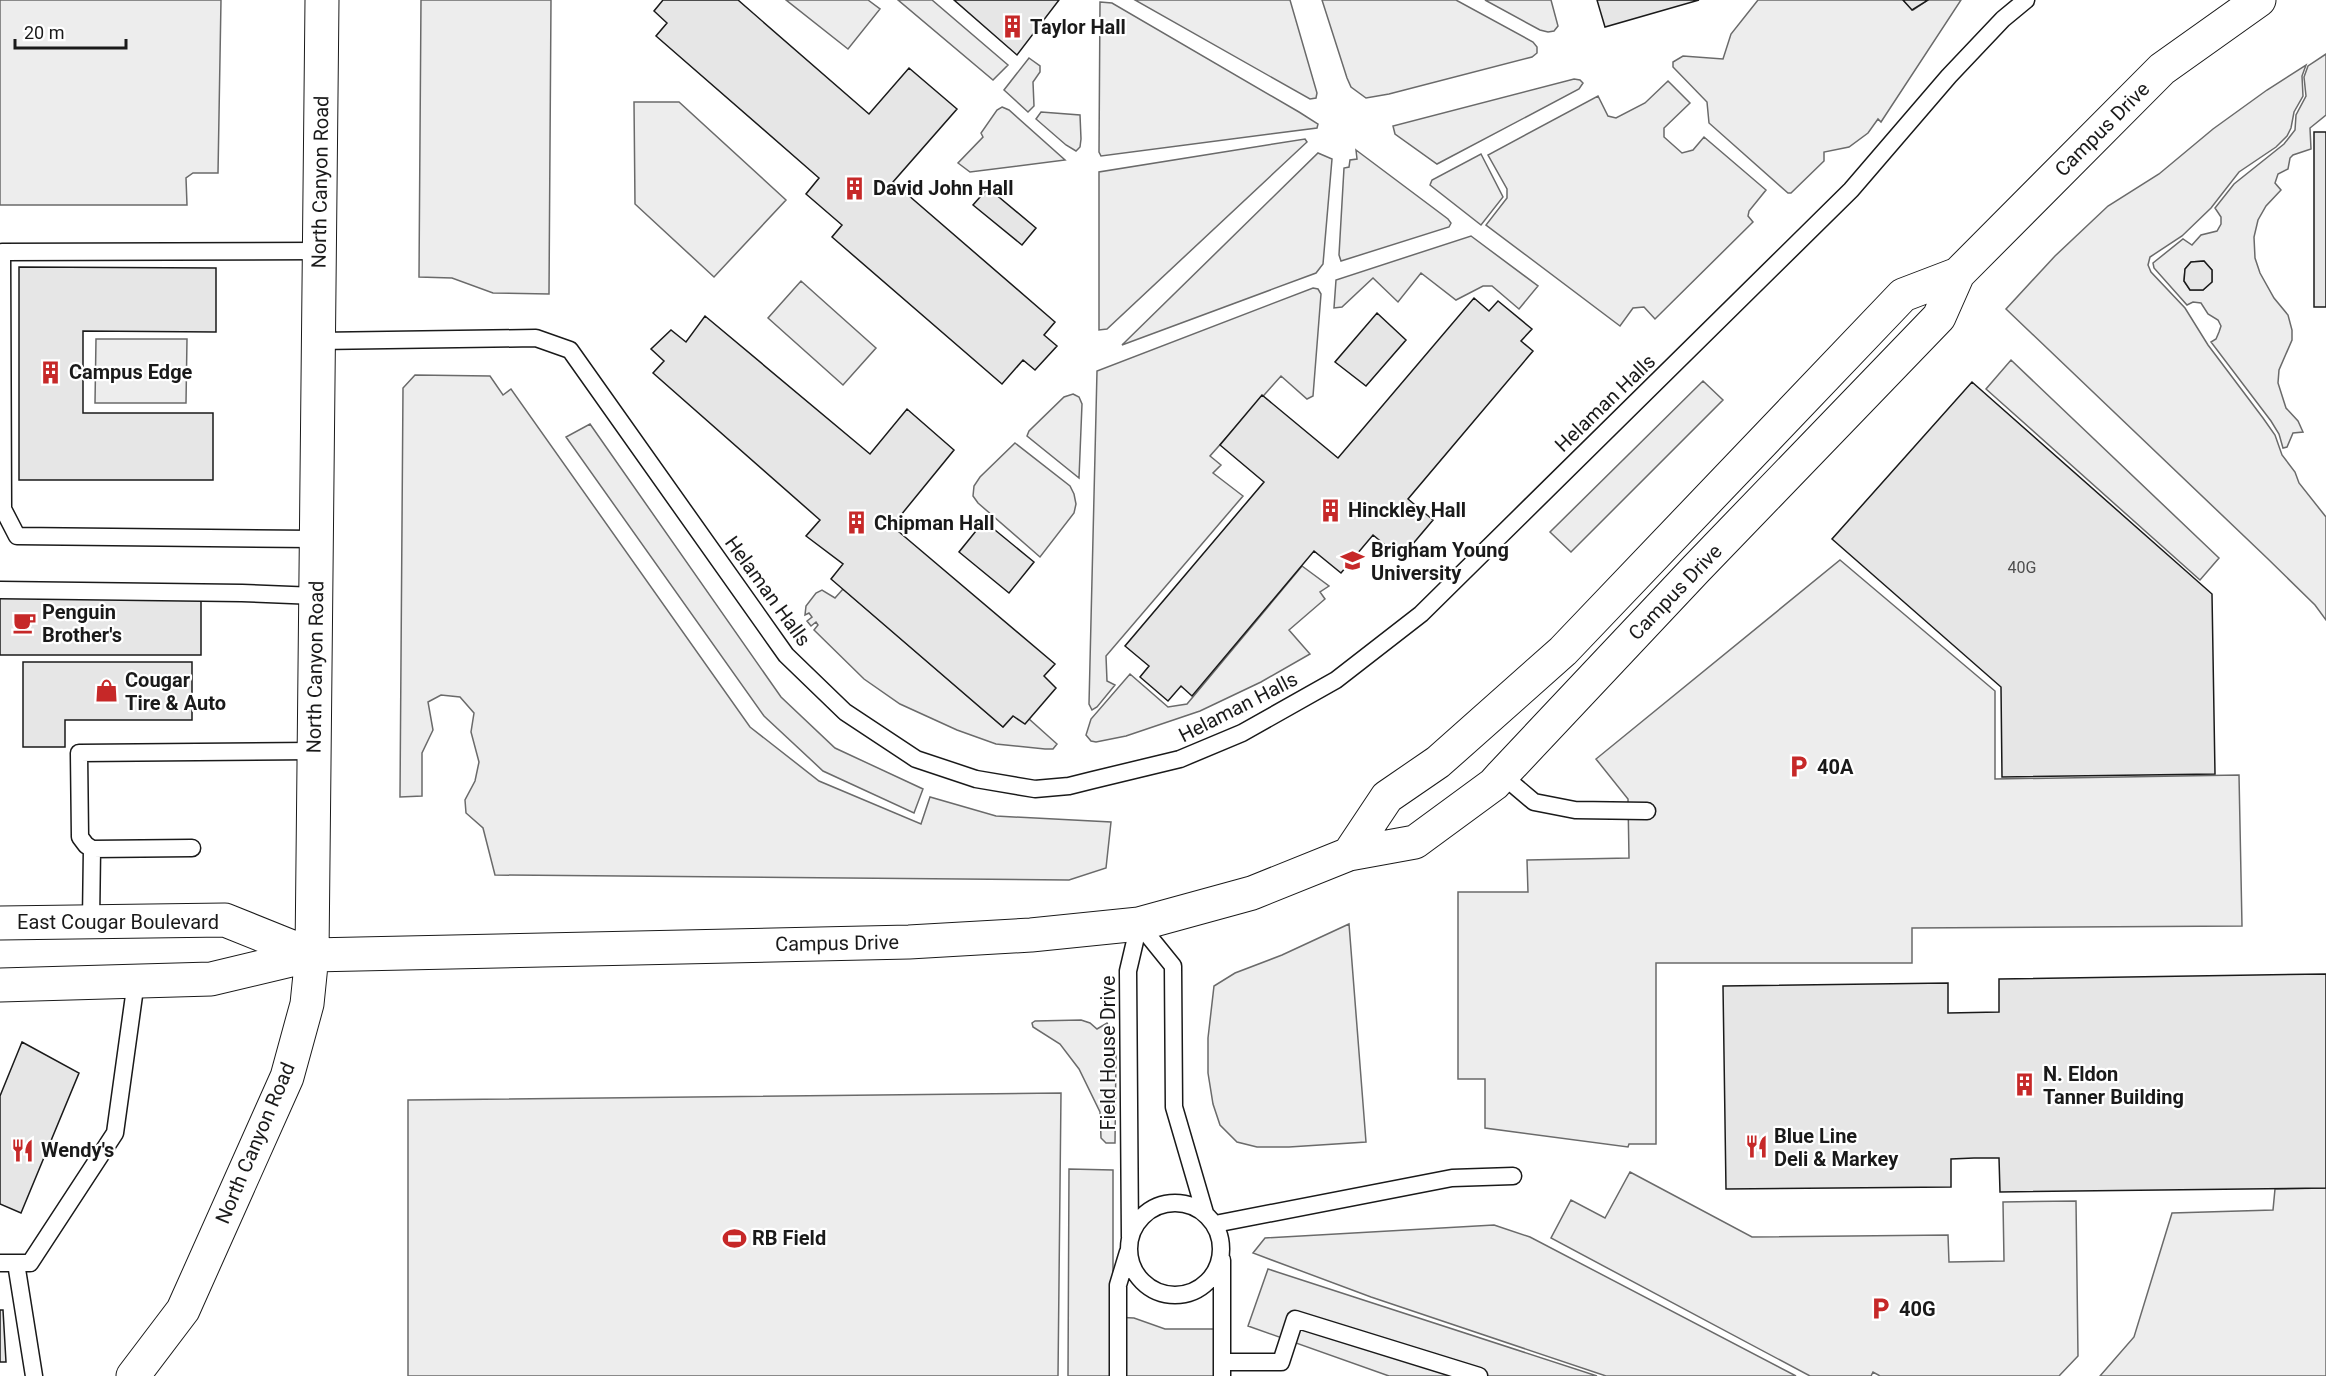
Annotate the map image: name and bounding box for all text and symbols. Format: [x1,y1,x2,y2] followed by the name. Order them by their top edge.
[15,12,126,50] scale bar
[999,14,1025,40] building icon: Taylor Hall
[1030,15,1126,39] place label: Taylor Hall
[24,22,64,43] text: 20 m
[2050,77,2154,181] street label: Campus Drive
[306,95,334,269] street label: North Canyon Road
[842,175,868,201] building icon: David John Hall
[873,176,1013,200] place label: David John Hall
[1550,349,1660,457] street label: Helaman Halls
[38,359,64,385] building icon: Campus Edge
[69,360,193,384] place label: Campus Edge
[1317,497,1343,523] building icon: Hinckley Hall
[1348,498,1466,522] place label: Hinckley Hall
[843,510,869,536] building icon: Chipman Hall
[874,511,994,535] place label: Chipman Hall
[720,531,816,651] street label: Helaman Halls
[1371,538,1509,585] place label: Brigham Young University
[1623,539,1727,645] street label: Campus Drive
[1340,548,1366,574] school or university icon: Brigham Young University
[2008,558,2036,577] house number: 40G
[301,580,329,754] street label: North Canyon Road
[42,600,122,647] place label: Penguin Brother's
[11,610,37,636] cafe icon: Penguin Brother's
[1175,667,1301,747] street label: Helaman Halls
[125,668,226,715] place label: Cougar Tire & Auto
[94,678,120,704] shop icon: Cougar Tire & Auto
[1786,754,1812,780] parking icon: 40A
[1817,755,1854,779] place label: 40A
[17,910,219,934] street label: East Cougar Boulevard
[775,930,899,956] street label: Campus Drive
[1096,975,1120,1131] street label: Field House Drive
[210,1059,300,1227] street label: North Canyon Road
[2043,1062,2184,1109] place label: N. Eldon Tanner Building
[2012,1072,2038,1098] building icon: N. Eldon Tanner Building
[1774,1124,1899,1171] place label: Blue Line Deli & Markey
[1743,1134,1769,1160] restaurant icon: Blue Line Deli & Markey
[10,1137,36,1163] restaurant icon: Wendy's
[41,1138,114,1162] place label: Wendy's
[721,1225,747,1251] sports icon: RB Field
[752,1226,826,1250] place label: RB Field
[1868,1296,1894,1322] parking icon: 40G
[1899,1297,1936,1321] place label: 40G

